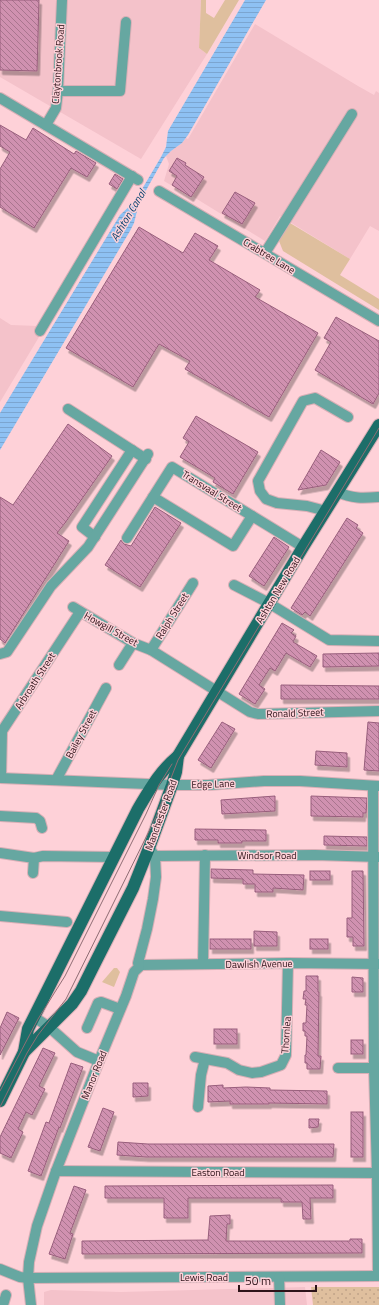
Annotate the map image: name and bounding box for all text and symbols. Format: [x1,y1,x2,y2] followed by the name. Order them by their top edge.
[48,24,68,104] street label: Claytonbrook Road
[106,185,150,244] water label: Ashton Canal
[240,235,298,277] street label: Crabtree Lane
[179,467,245,516] street label: Transvaal Street
[252,554,304,626] street label: Ashton New Road
[152,590,192,642] street label: Ralph Street
[81,608,141,650] street label: Howgill Street
[11,649,59,712] street label: Arbroath Street
[266,704,324,721] street label: Ronald Street
[62,706,100,761] street label: Bailey Street
[191,776,235,792] street label: Edge Lane
[141,778,181,852] street label: Manchester Road
[238,848,296,863] street label: Windsor Road
[225,956,293,972] street label: Dawlish Avenue
[277,1016,295,1054] street label: Thornlea
[77,1048,111,1102] street label: Manor Road
[191,1165,245,1180] street label: Easton Road
[239,1267,316,1293] scale bar
[180,1270,228,1285] street label: Lewis Road
[245,1271,271,1290] text: 50 m

